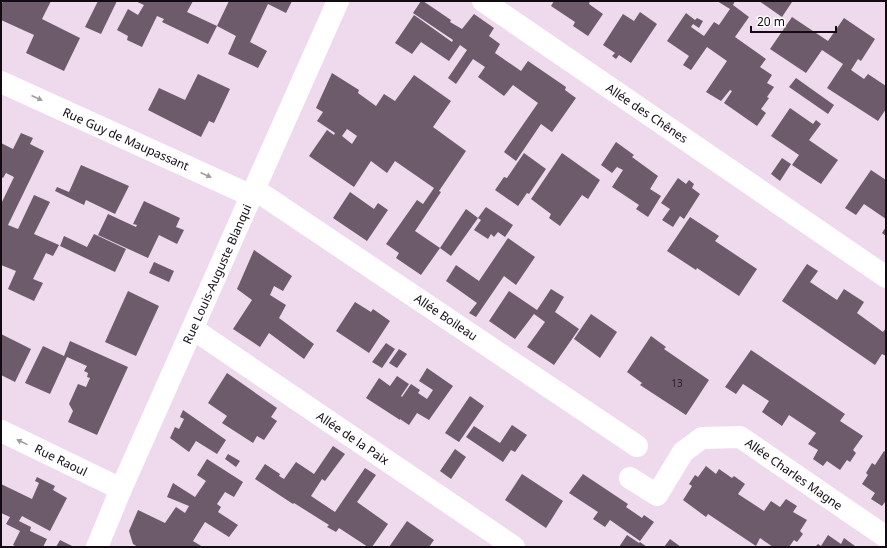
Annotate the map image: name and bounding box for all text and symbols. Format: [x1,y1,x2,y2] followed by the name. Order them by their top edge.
[751,8,836,34] scale bar
[757,13,785,30] text: 20 m
[603,79,691,147] street label: Allée des Chênes
[31,95,42,101] one-way arrow
[60,103,192,175] street label: Rue Guy de Maupassant
[200,172,212,178] one-way arrow
[178,201,256,347] street label: Rue Louis-Auguste Blanqui
[411,290,481,344] street label: Allée Boileau
[671,376,683,390] house number: 13
[313,407,393,469] street label: Allée de la Paix
[742,434,846,514] street label: Allée Charles Magne
[17,439,28,445] one-way arrow
[32,440,90,480] street label: Rue Raoul

